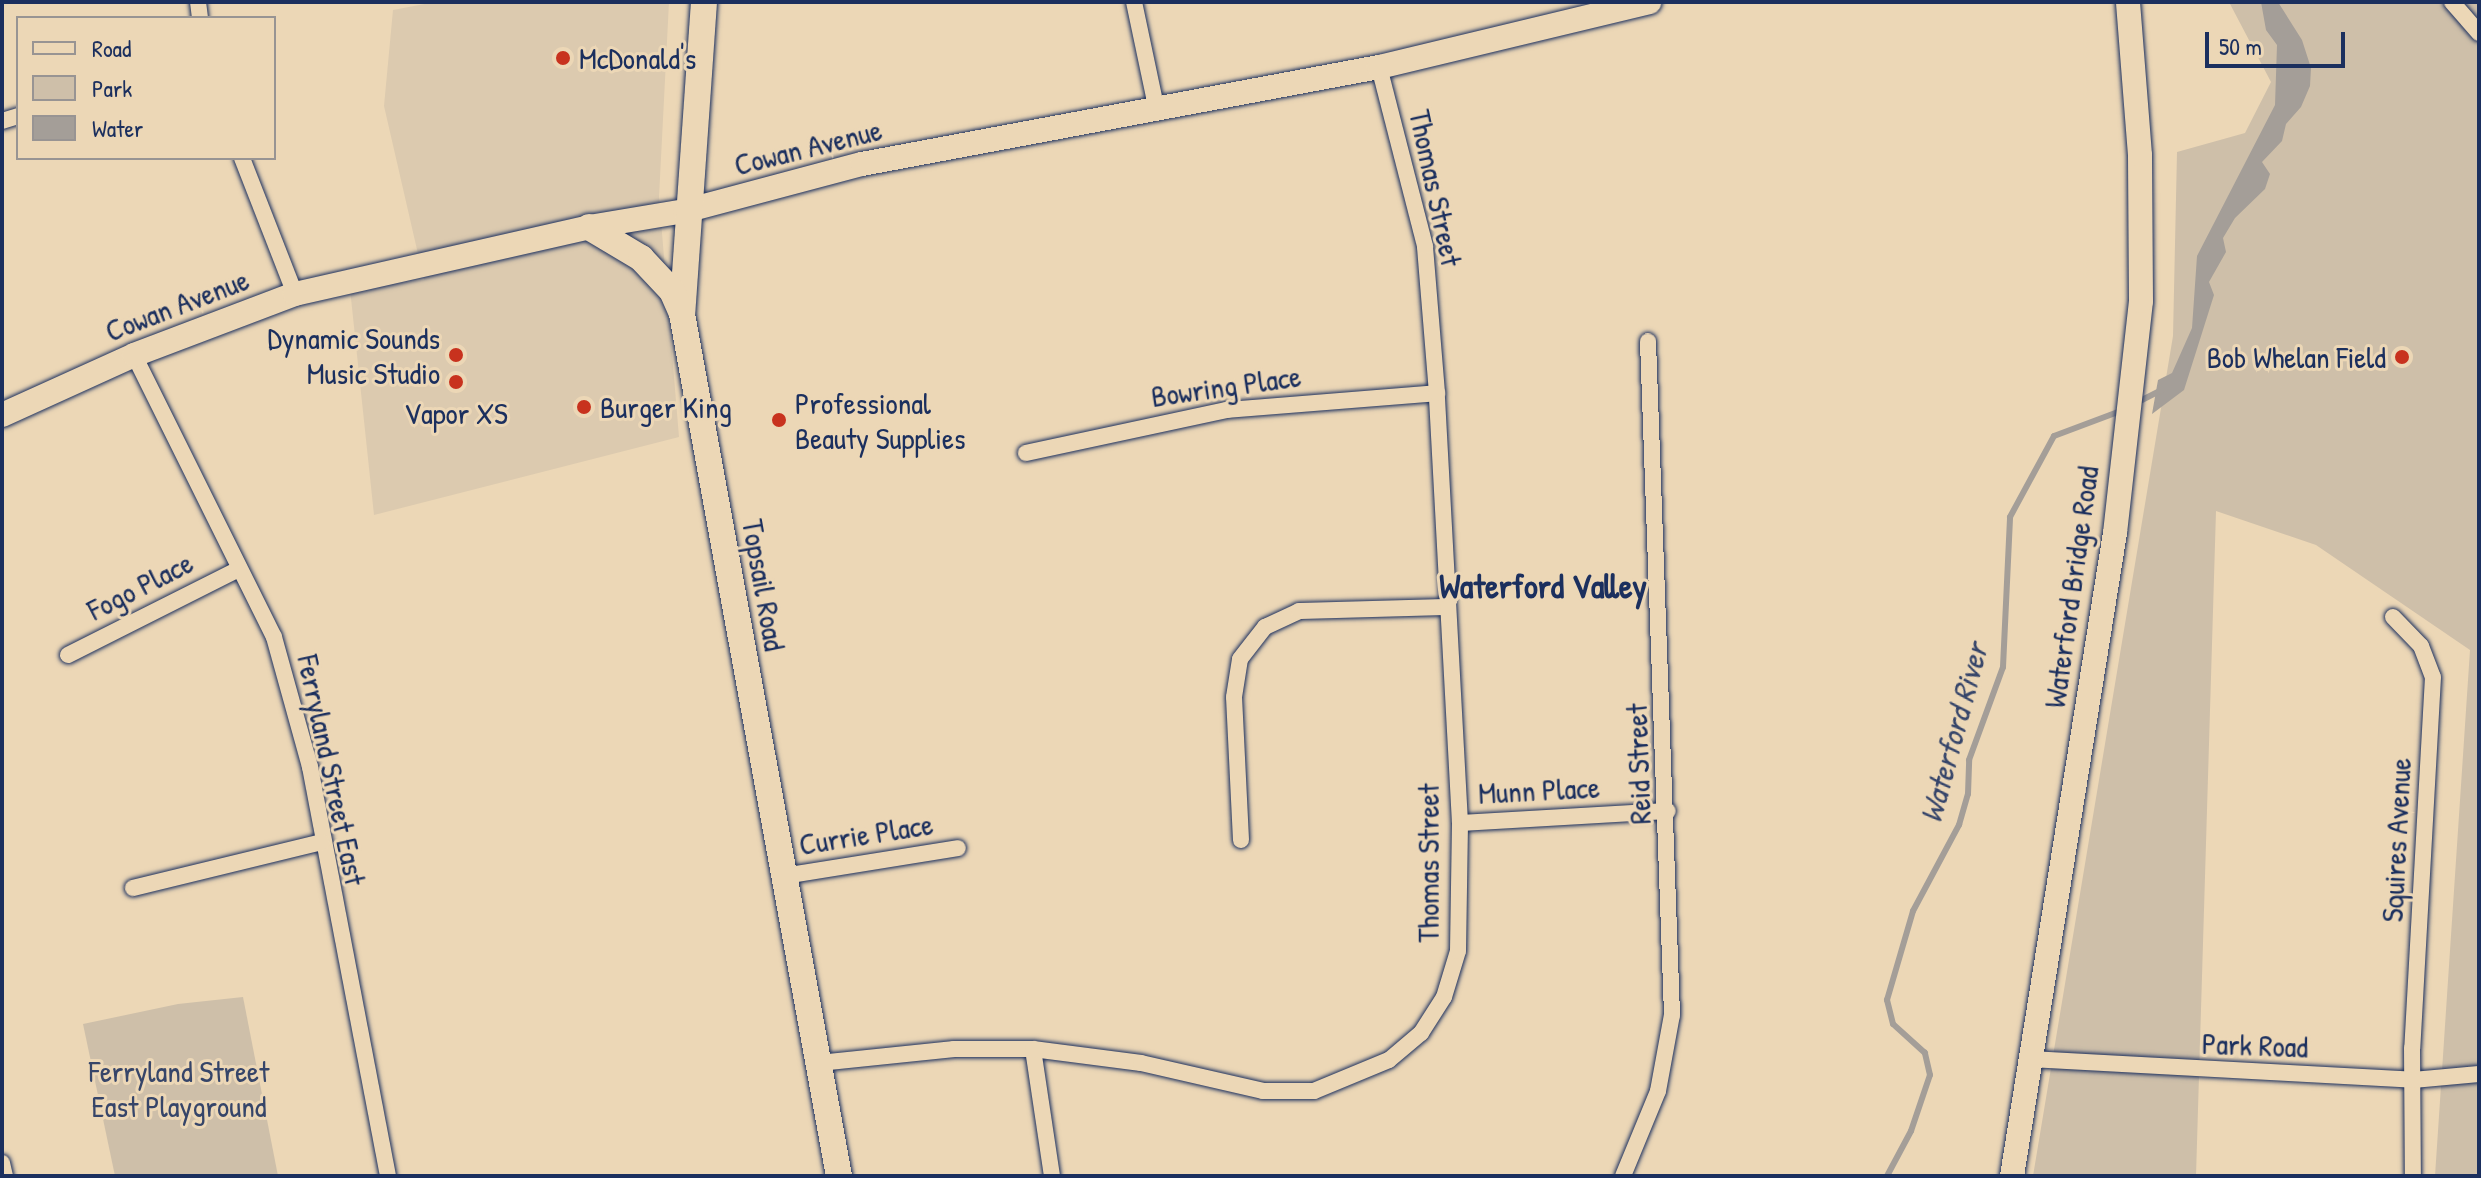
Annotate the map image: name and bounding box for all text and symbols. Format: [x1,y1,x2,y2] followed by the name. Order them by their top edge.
[16,16,276,160] legend
[2209,16,2349,66] scale bar
[2219,30,2262,62] text: 50 m
[92,32,131,64] text: Road
[579,40,696,76] place label: McDonald's
[554,49,572,67] marker: McDonald's
[92,72,132,104] text: Park
[1402,106,1470,270] street label: Thomas Street
[731,111,885,183] street label: Cowan Avenue
[92,112,143,144] text: Water
[100,261,254,349] street label: Cowan Avenue
[267,320,440,390] place label: Dynamic Sounds Music Studio
[2207,339,2386,375] place label: Bob Whelan Field
[447,346,465,364] marker: Dynamic Sounds Music Studio
[2393,348,2411,366] marker: Bob Whelan Field
[1149,358,1303,414] street label: Bowring Place
[447,373,465,391] marker: Vapor XS
[795,385,965,456] place label: Professional Beauty Supplies
[600,389,732,425] place label: Burger King
[404,395,508,431] place label: Vapor XS
[575,398,593,416] marker: Burger King
[770,411,788,429] marker: Professional Beauty Supplies
[2036,464,2106,710] street label: Waterford Bridge Road
[735,516,793,654] street label: Topsail Road
[81,544,199,628] street label: Fogo Place
[1439,567,1647,607] district label: Waterford Valley
[1912,639,1996,827] water label: Waterford River
[290,652,374,888] street label: Ferryland Street East
[1618,703,1658,825] street label: Reid Street
[2374,757,2418,923] street label: Squires Avenue
[1477,769,1601,811] street label: Munn Place
[1410,783,1446,943] street label: Thomas Street
[797,806,935,862] street label: Currie Place
[2201,1025,2309,1065] street label: Park Road
[89,1053,269,1124] park label: Ferryland Street East Playground

